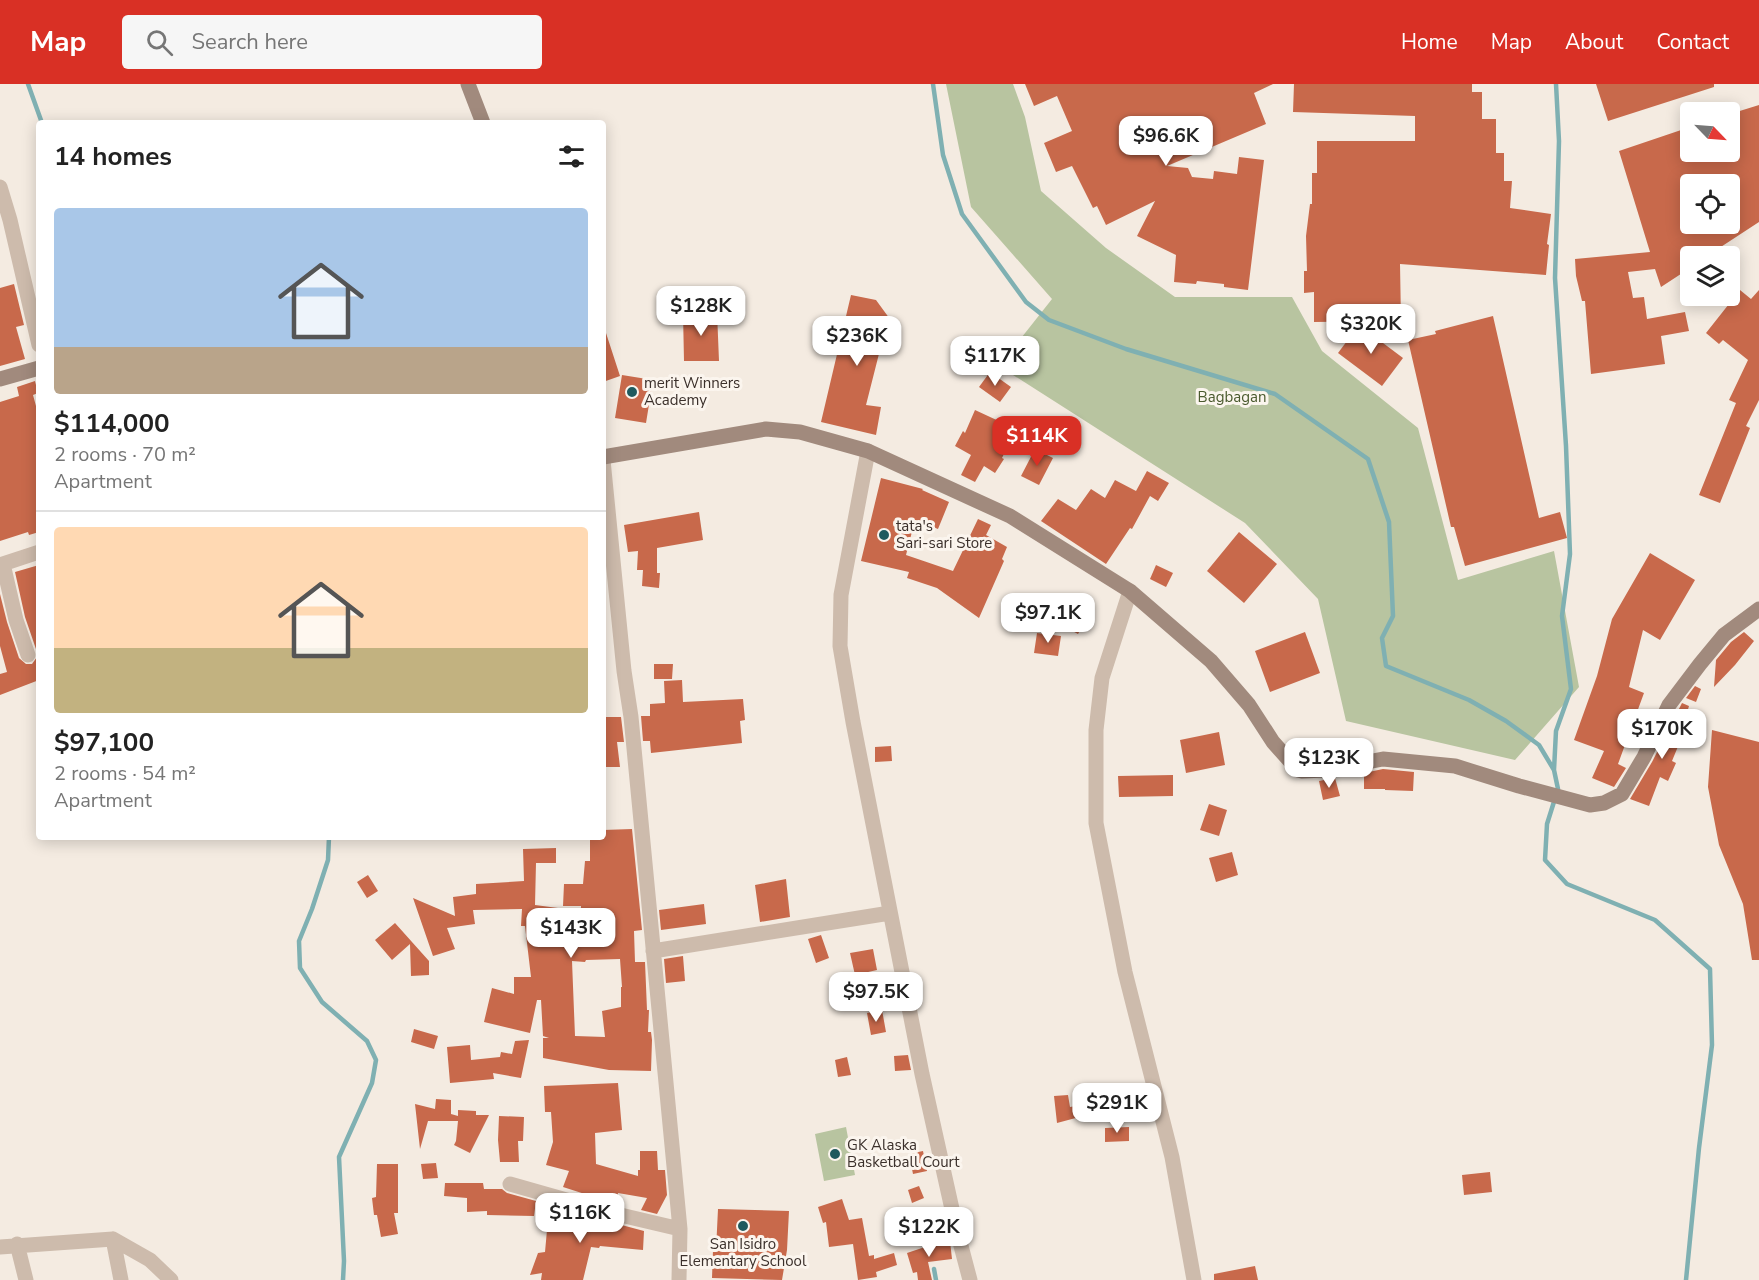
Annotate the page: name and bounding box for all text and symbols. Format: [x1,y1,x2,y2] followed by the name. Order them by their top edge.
[122,15,542,69] search box
[30,23,86,61] text: Map
[143,26,176,59] icon: search
[191,27,308,57] text: Search here
[1401,28,1458,56] text: Home
[1491,28,1532,56] text: Map
[1565,28,1623,56] text: About
[1656,28,1729,56] text: Contact
[1680,102,1740,162] north arrow
[1680,102,1740,306] map controls
[1117,116,1215,167] pin: $96.6K
[1133,122,1199,149] text: $96.6K
[54,139,172,174] text: 14 homes
[555,140,588,173] icon: filters
[1680,174,1740,234] button: locate
[1680,246,1740,306] button: layers
[267,247,375,355] icon: home
[659,286,743,337] pin: $128K
[670,292,732,319] text: $128K
[1329,304,1413,355] pin: $320K
[1340,310,1402,337] text: $320K
[815,316,899,367] pin: $236K
[826,322,888,349] text: $236K
[953,336,1037,387] pin: $117K
[964,342,1026,369] text: $117K
[644,373,740,410] place label: merit Winners Academy
[625,385,639,399] marker: merit Winners Academy
[1198,387,1266,407] park label: Bagbagan
[54,406,170,441] text: $114,000
[995,416,1079,467] pin: $114K
[1006,422,1068,449] text: $114K
[54,441,196,468] text: 2 rooms · 70 m²
[54,468,152,495] text: Apartment
[896,516,992,553] place label: tata's Sari-sari Store
[877,528,891,542] marker: tata's Sari-sari Store
[267,566,375,674] icon: home
[999,593,1097,644] pin: $97.1K
[1015,599,1081,626] text: $97.1K
[1620,709,1704,760] pin: $170K
[1631,715,1693,742] text: $170K
[54,725,154,760] text: $97,100
[1287,738,1371,789] pin: $123K
[1298,744,1360,771] text: $123K
[54,760,196,787] text: 2 rooms · 54 m²
[54,787,152,814] text: Apartment
[529,908,613,959] pin: $143K
[540,914,602,941] text: $143K
[827,972,925,1023] pin: $97.5K
[843,978,909,1005] text: $97.5K
[1075,1083,1159,1134] pin: $291K
[1086,1089,1148,1116] text: $291K
[847,1135,960,1172] place label: GK Alaska Basketball Court
[828,1147,842,1161] marker: GK Alaska Basketball Court
[538,1193,622,1244] pin: $116K
[549,1199,611,1226] text: $116K
[887,1207,971,1258] pin: $122K
[898,1213,960,1240] text: $122K
[736,1219,750,1233] marker: San Isidro Elementary School
[680,1234,807,1271] place label: San Isidro Elementary School

